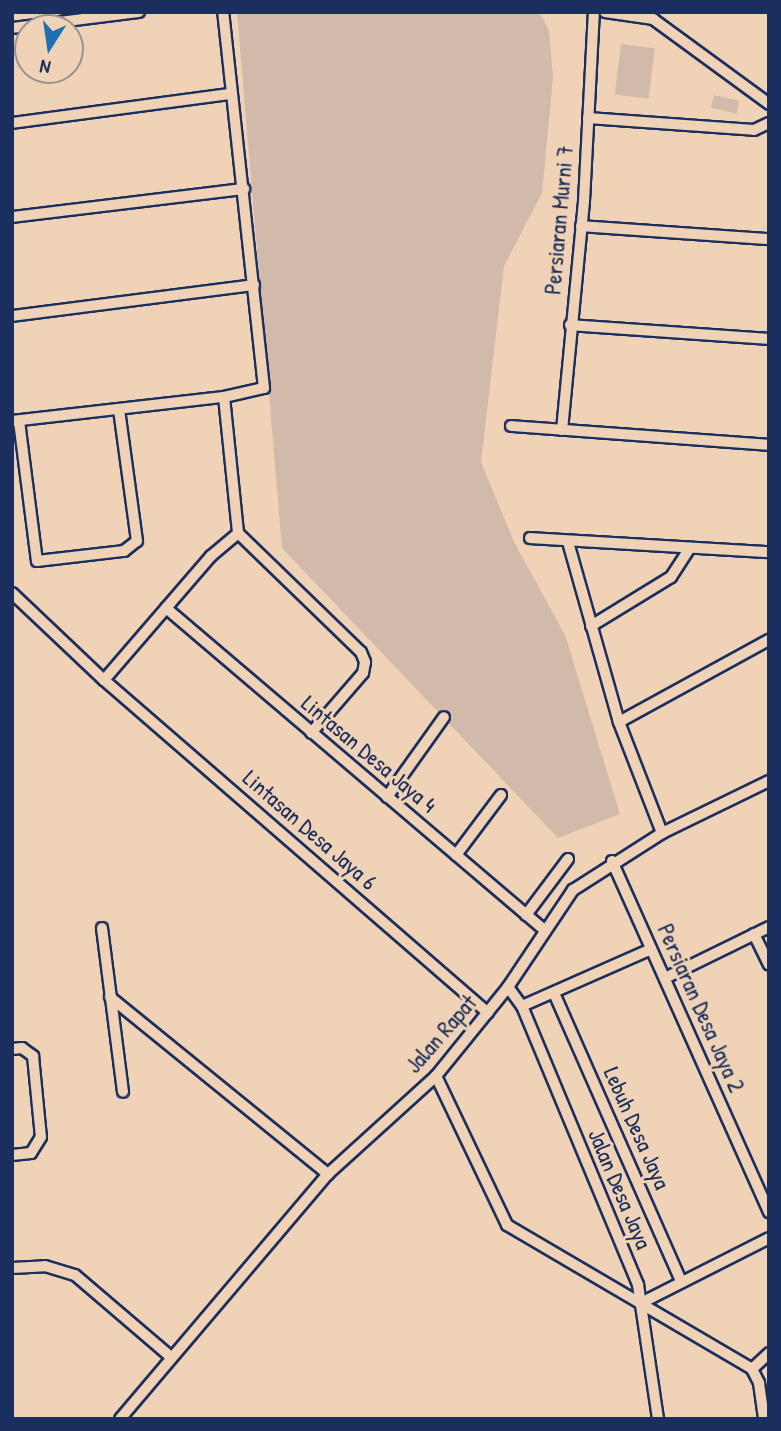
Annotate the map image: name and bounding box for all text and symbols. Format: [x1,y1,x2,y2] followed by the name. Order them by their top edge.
[14,14,84,84] north arrow
[37,54,53,81] text: N
[539,144,579,296] street label: Persiaran Murni 7
[296,689,442,819] street label: Lintasan Desa Jaya 4
[237,764,383,896] street label: Lintasan Desa Jaya 6
[652,920,750,1096] street label: Persiaran Desa Jaya 2
[400,989,482,1079] street label: Jalan Rapat
[598,1063,676,1193] street label: Lebuh Desa Jaya
[582,1125,658,1253] street label: Jalan Desa Jaya

